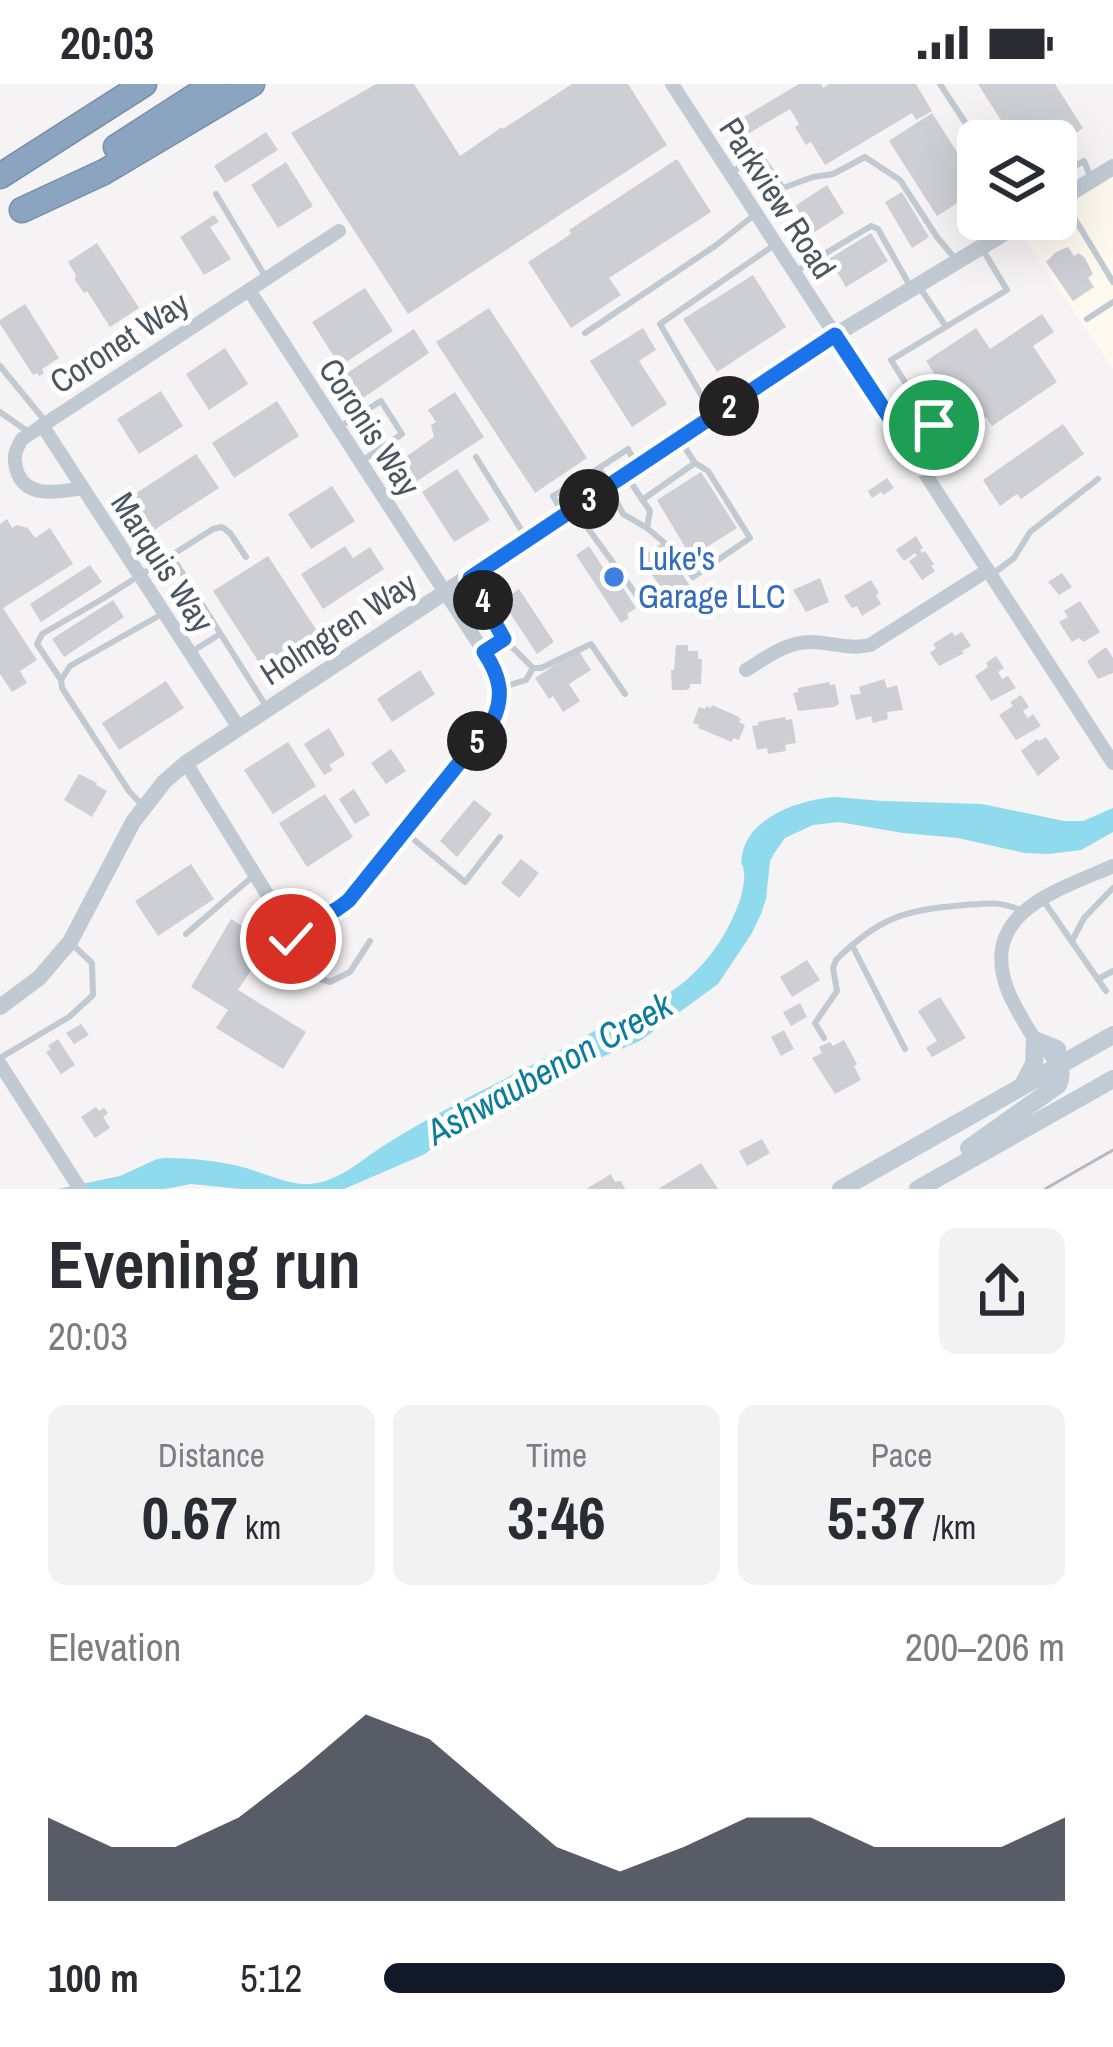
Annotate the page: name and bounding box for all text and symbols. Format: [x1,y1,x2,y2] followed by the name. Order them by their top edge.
[60,12,154,73] text: 20:03
[710,109,846,287] street label: Parkview Road
[957,120,1077,240] map controls
[957,120,1077,240] button: layers
[41,281,197,403] street label: Coronet Way
[309,350,431,505] street label: Coronis Way
[883,374,985,476] pin
[699,376,759,436] pin: 2
[721,384,737,428] text: 2
[901,392,967,458] icon: arrive
[559,469,619,529] pin: 3
[581,477,597,521] text: 3
[101,484,225,641] street label: Marquis Way
[638,536,785,618] place label: Luke's Garage LLC
[251,561,425,695] street label: Holmgren Way
[601,564,627,590] marker: Luke's Garage LLC
[453,570,513,630] pin: 4
[475,578,491,622] text: 4
[447,711,507,771] pin: 5
[469,719,485,763] text: 5
[240,888,342,990] pin
[258,906,324,972] icon: check
[416,980,682,1156] water label: Ashwaubenon Creek
[48,1220,361,1309] text: Evening run
[939,1228,1065,1354] button: share
[48,1310,128,1362] text: 20:03
[158,1433,265,1477] text: Distance
[526,1433,587,1477] text: Time
[871,1433,932,1477] text: Pace
[142,1477,238,1558] text: 0.67
[507,1477,606,1558] text: 3:46
[827,1477,925,1558] text: 5:37
[238,1505,281,1549] text: km
[925,1505,976,1549] text: /km
[48,1621,181,1673] text: Elevation
[905,1621,1065,1673] text: 200–206 m
[48,1952,139,2004] text: 100 m
[240,1952,302,2004] text: 5:12

